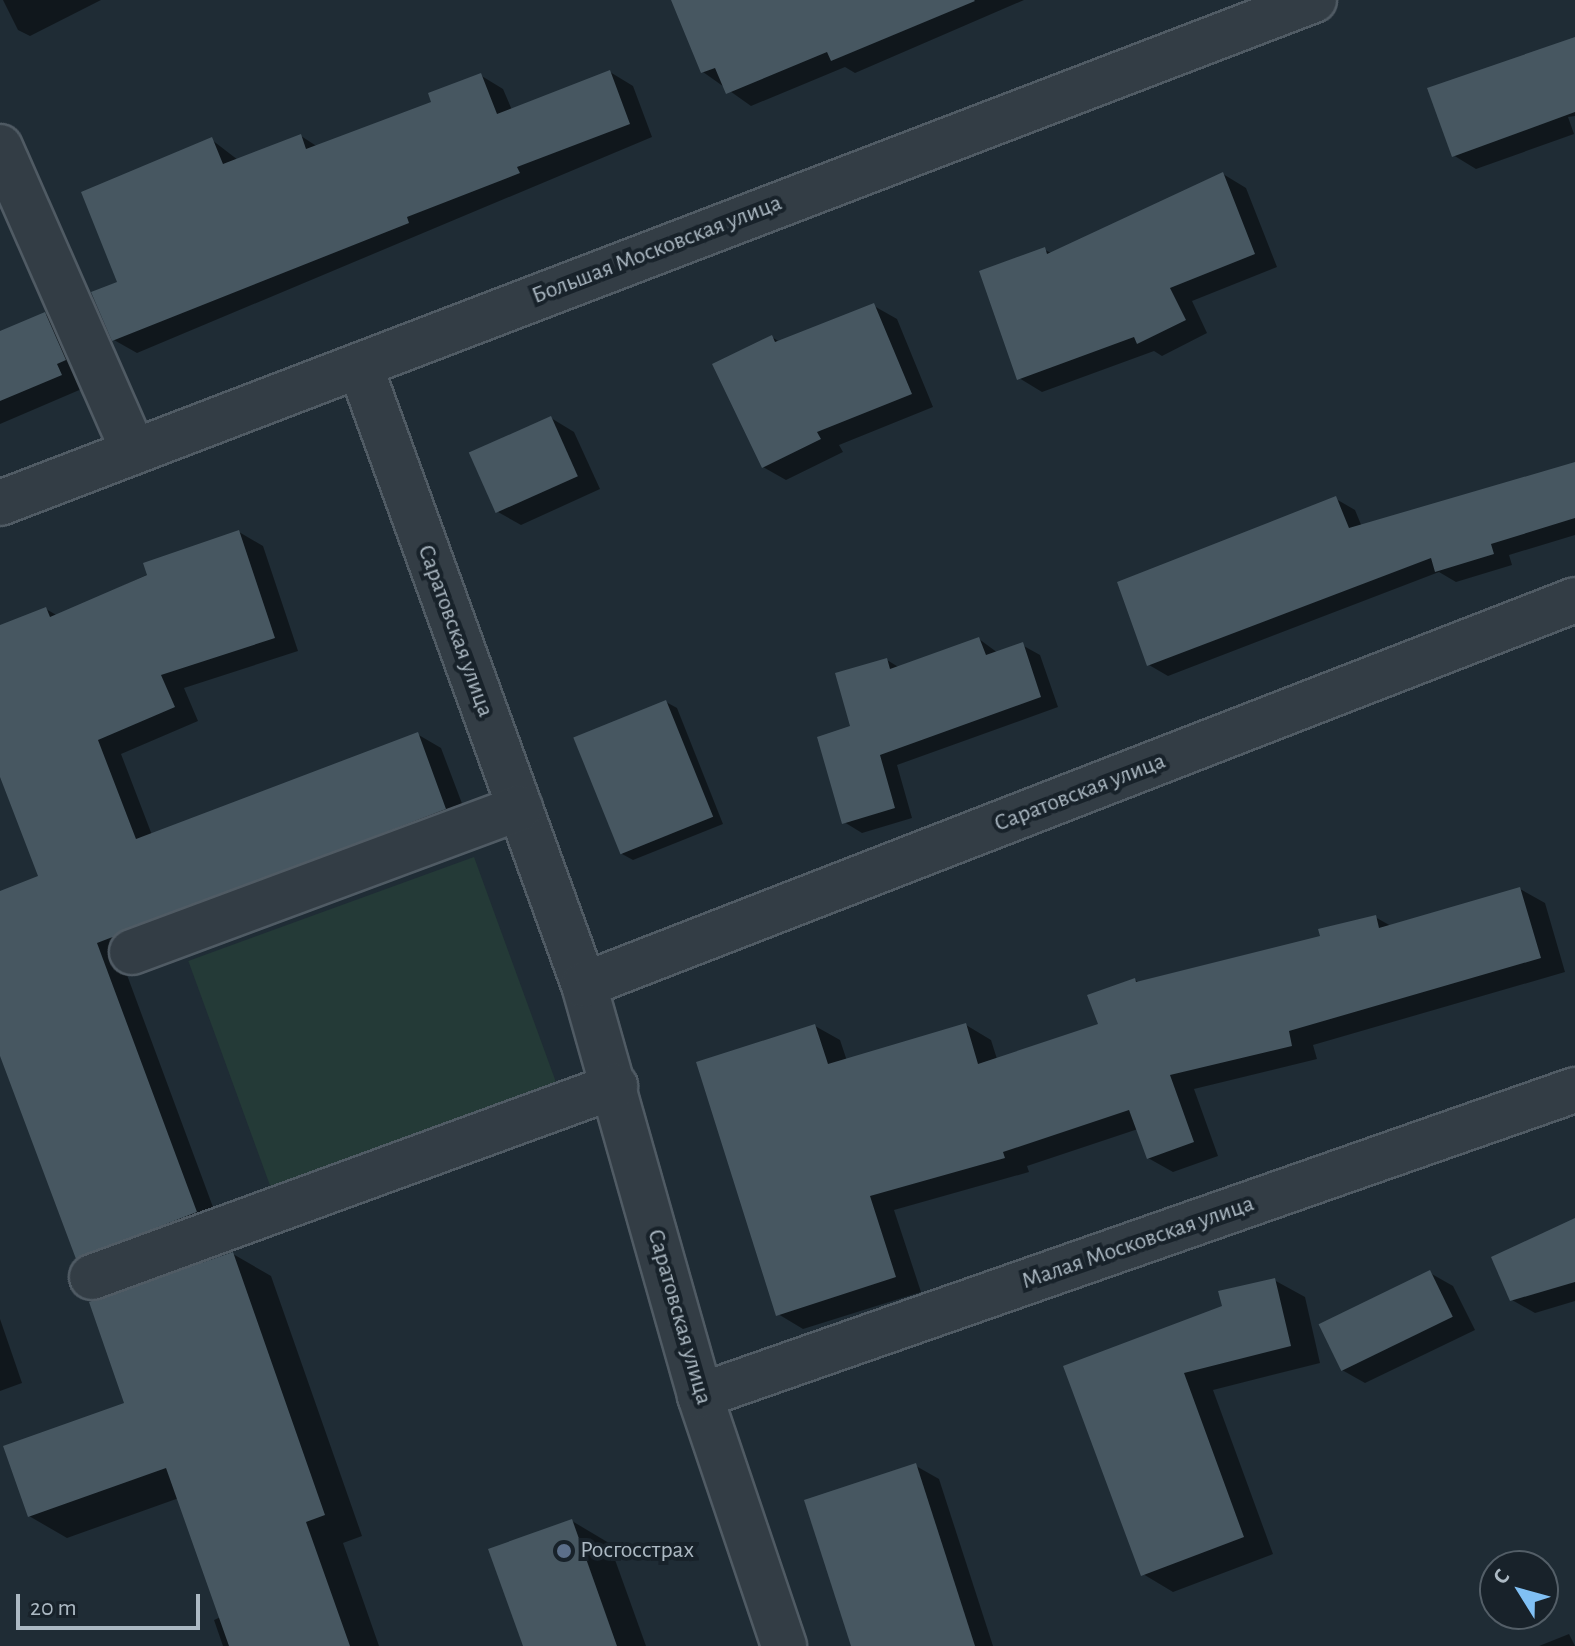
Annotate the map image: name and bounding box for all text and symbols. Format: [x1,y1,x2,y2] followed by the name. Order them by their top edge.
[528,189,786,311] street label: Большая Московская улица
[410,541,500,721] street label: Саратовская улица
[990,747,1170,839] street label: Саратовская улица
[1018,1190,1258,1296] street label: Малая Московская улица
[640,1226,718,1408] street label: Саратовская улица
[580,1537,694,1565] place label: Росгосстрах
[555,1542,573,1560] marker: Росгосстрах
[1479,1550,1559,1630] north arrow
[1489,1565,1514,1588] text: С
[20,1578,204,1628] scale bar
[30,1596,77,1620] text: 20 m

